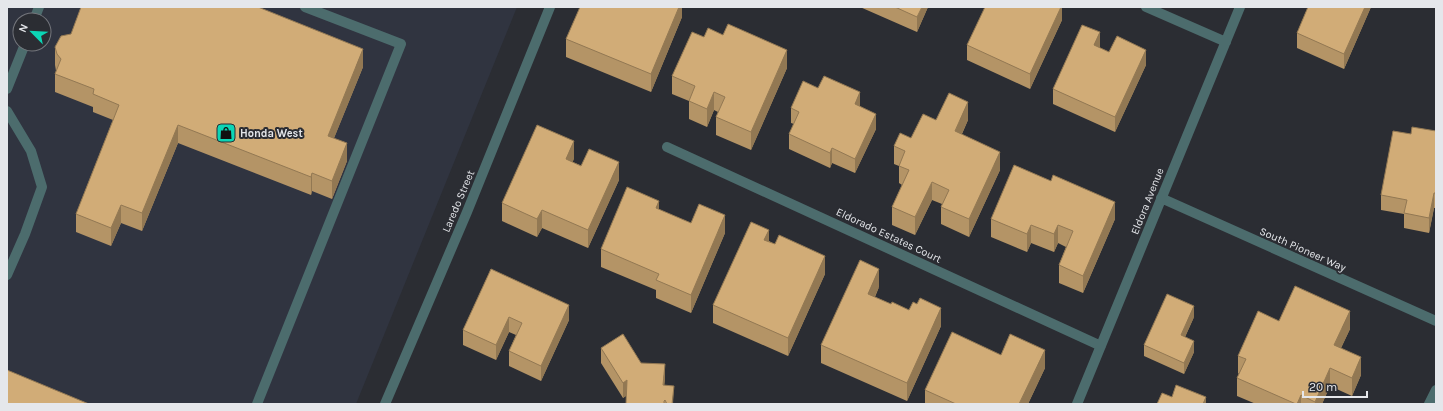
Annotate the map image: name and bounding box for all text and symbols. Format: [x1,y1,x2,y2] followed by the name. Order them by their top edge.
[12,12,52,52] north arrow
[16,22,31,34] text: N
[215,122,237,144] shop icon: Honda West
[240,127,303,140] place label: Honda West
[1128,166,1167,236] street label: Eldora Avenue
[440,168,477,234] street label: Laredo Street
[834,205,944,266] street label: Eldorado Estates Court
[1258,225,1348,274] street label: South Pioneer Way
[1303,373,1367,399] scale bar
[1309,380,1337,394] text: 20 m

